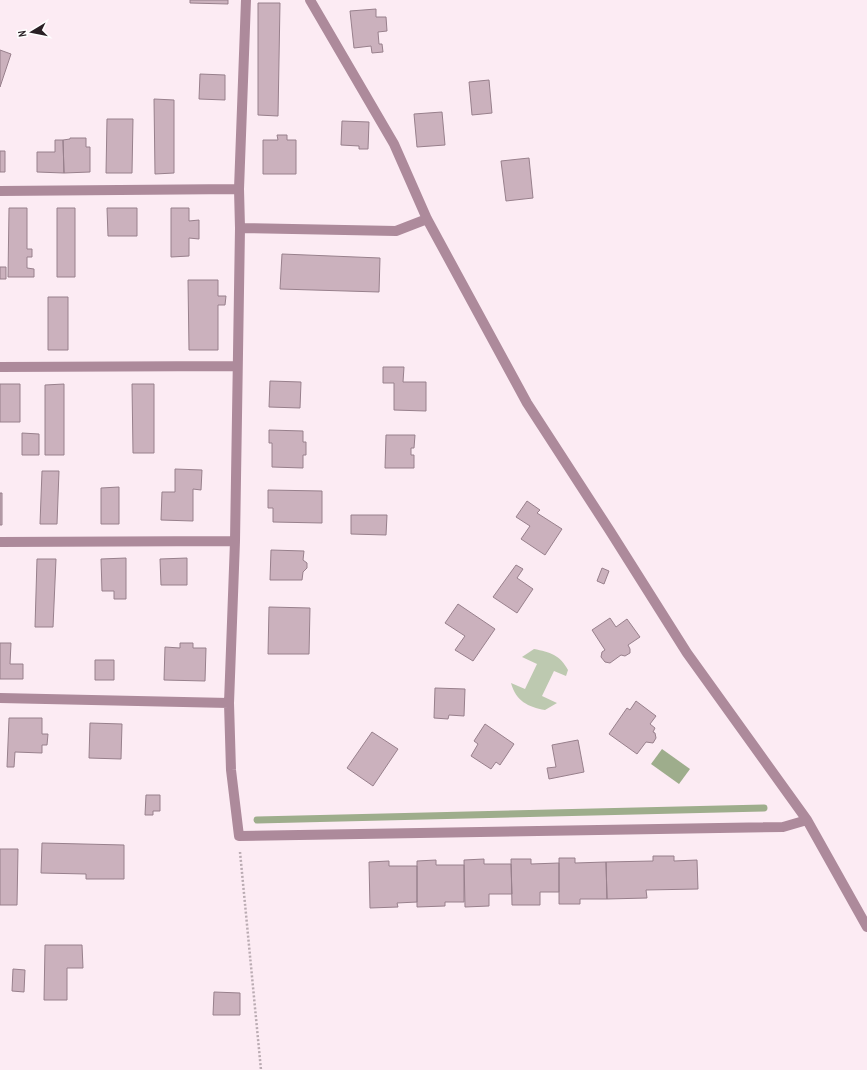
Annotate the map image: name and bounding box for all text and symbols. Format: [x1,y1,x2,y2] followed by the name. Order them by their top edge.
[12,12,52,52] north arrow
[15,30,30,38] text: N

